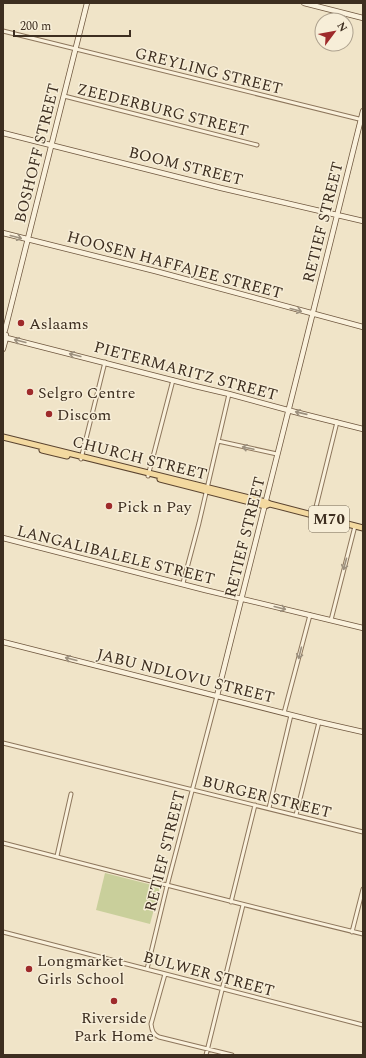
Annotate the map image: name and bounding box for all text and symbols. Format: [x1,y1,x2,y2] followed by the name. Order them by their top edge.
[14,12,130,38] scale bar
[314,12,354,52] north arrow
[20,17,51,36] text: 200 m
[332,19,352,35] text: N
[132,41,285,101] street label: GREYLING STREET
[74,77,251,143] street label: ZEEDERBURG STREET
[8,81,66,226] street label: BOSHOFF STREET
[126,140,246,192] street label: BOOM STREET
[296,159,350,285] street label: RETIEF STREET
[64,225,285,305] street label: HOOSEN HAFFAJEE STREET
[9,234,22,241] one-way arrow
[289,306,302,314] one-way arrow
[29,312,89,336] place label: Aslaams
[16,318,26,328] marker: Aslaams
[91,335,281,407] street label: PIETERMARITZ STREET
[14,337,27,345] one-way arrow
[69,351,82,358] one-way arrow
[38,381,135,405] place label: Selgro Centre
[25,387,35,397] marker: Selgro Centre
[57,403,112,427] place label: Discom
[44,409,54,419] marker: Discom
[295,409,308,417] one-way arrow
[70,430,210,486] street label: CHURCH STREET
[241,443,254,451] one-way arrow
[218,474,272,600] street label: RETIEF STREET
[117,495,193,519] place label: Pick n Pay
[104,501,114,511] marker: Pick n Pay
[309,506,349,532] road number: M70
[14,519,217,591] street label: LANGALIBALELE STREET
[341,557,348,570] one-way arrow
[273,604,286,612] one-way arrow
[94,642,277,710] street label: JABU NDLOVU STREET
[296,646,303,659] one-way arrow
[65,655,78,662] one-way arrow
[200,769,334,825] street label: BURGER STREET
[138,788,192,914] street label: RETIEF STREET
[140,945,277,1003] street label: BULWER STREET
[37,949,124,991] place label: Longmarket Girls School
[24,964,34,974] marker: Longmarket Girls School
[109,996,119,1006] marker: Riverside Park Home
[74,1006,154,1048] place label: Riverside Park Home

